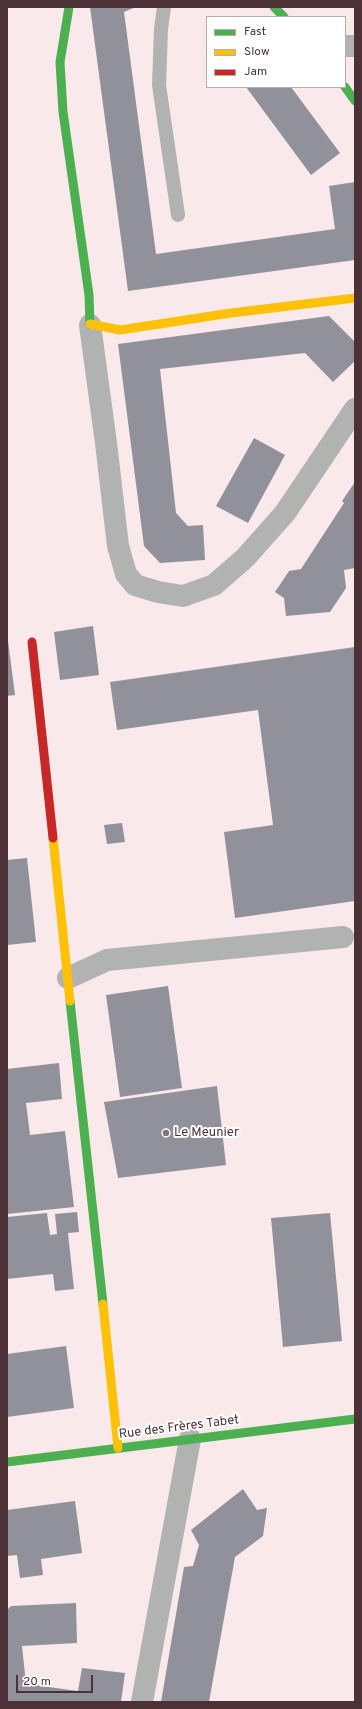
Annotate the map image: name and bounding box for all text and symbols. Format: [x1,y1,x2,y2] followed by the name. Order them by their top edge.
[206,16,346,88] legend
[244,24,266,40] text: Fast
[244,44,270,60] text: Slow
[244,64,267,80] text: Jam
[174,1125,239,1141] place label: Le Meunier
[161,1128,171,1138] marker: Le Meunier
[118,1413,240,1443] street label: Rue des Frères Tabet
[18,1667,95,1693] scale bar
[23,1674,51,1690] text: 20 m

